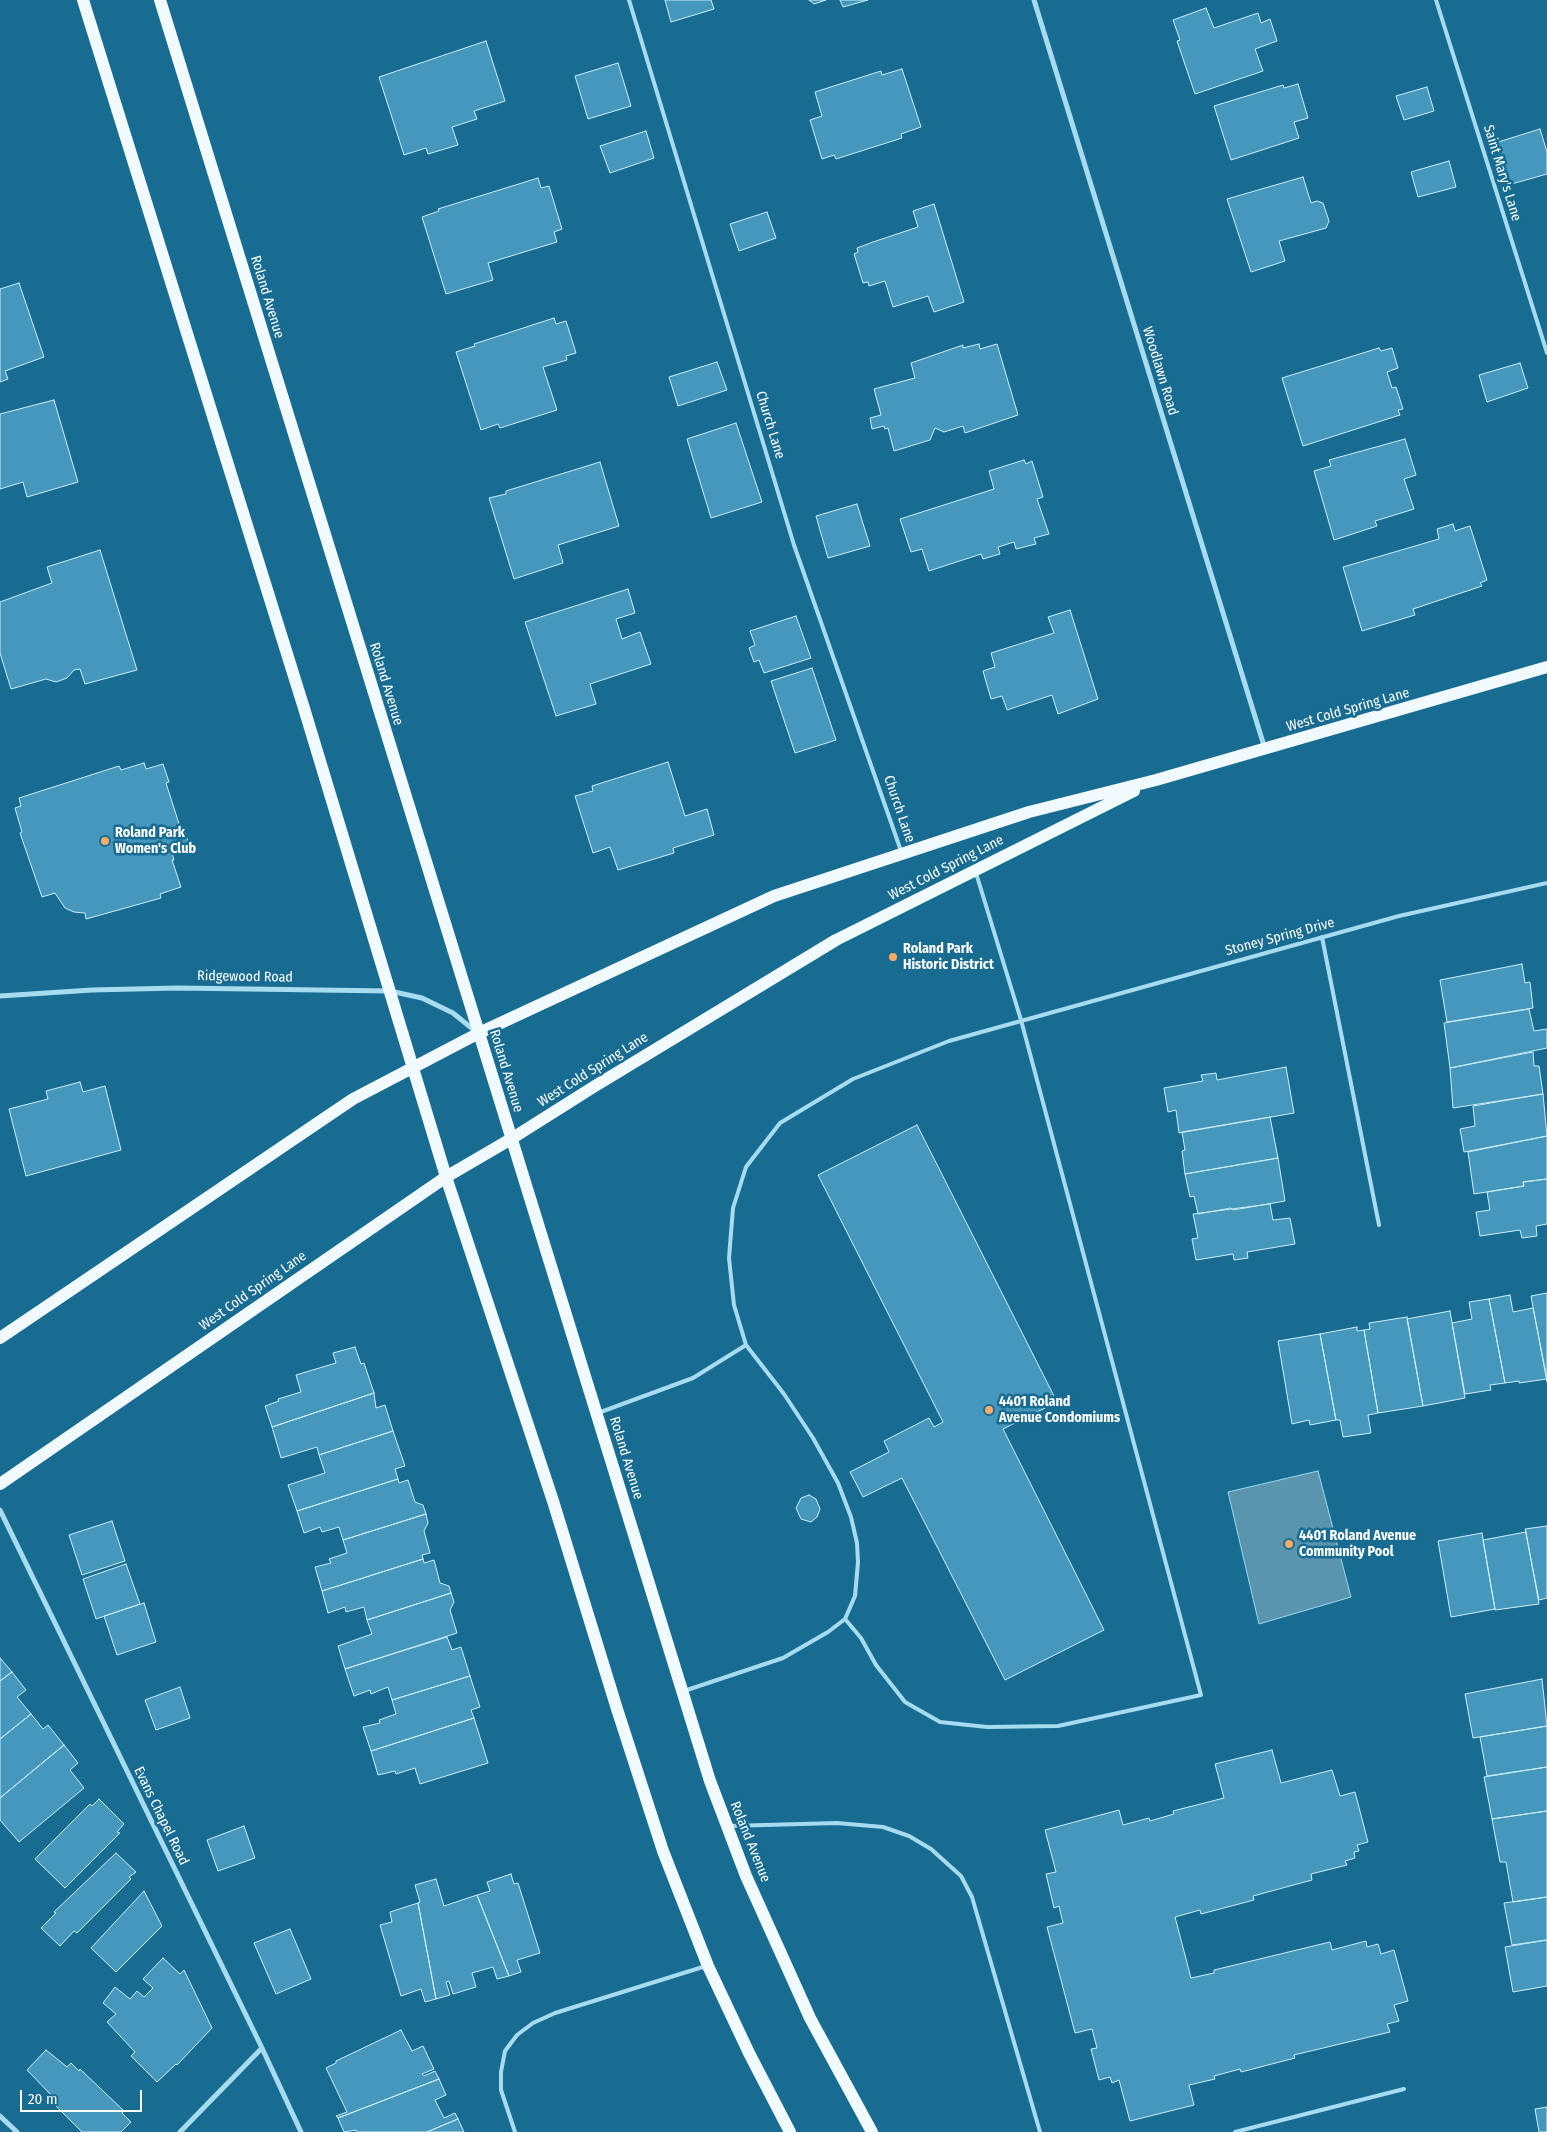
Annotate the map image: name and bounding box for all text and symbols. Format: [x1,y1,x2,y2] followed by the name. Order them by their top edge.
[1479,123,1525,223] street label: Saint Mary's Lane
[246,254,288,340] street label: Roland Avenue
[1139,325,1181,417] street label: Woodlawn Road
[752,389,788,461] street label: Church Lane
[365,641,407,727] street label: Roland Avenue
[1285,684,1411,736] street label: West Cold Spring Lane
[880,773,918,845] street label: Church Lane
[115,825,196,858] place label: Roland Park Women's Club
[886,832,1006,904] street label: West Cold Spring Lane
[99,835,111,847] marker: Roland Park Women's Club
[1224,914,1336,960] street label: Stoney Spring Drive
[903,941,994,974] place label: Roland Park Historic District
[887,951,899,963] marker: Roland Park Historic District
[197,968,293,986] street label: Ridgewood Road
[485,1028,527,1114] street label: Roland Avenue
[535,1029,651,1111] street label: West Cold Spring Lane
[196,1248,310,1334] street label: West Cold Spring Lane
[999,1394,1120,1426] place label: 4401 Roland Avenue Condomiums
[983,1404,995,1416] marker: 4401 Roland Avenue Condomiums
[605,1415,647,1501] street label: Roland Avenue
[1299,1528,1416,1560] place label: 4401 Roland Avenue Community Pool
[1283,1538,1295,1550] marker: 4401 Roland Avenue Community Pool
[130,1764,192,1868] street label: Evans Chapel Road
[726,1799,774,1885] street label: Roland Avenue
[22,2080,145,2112] scale bar
[28,2090,58,2108] text: 20 m

